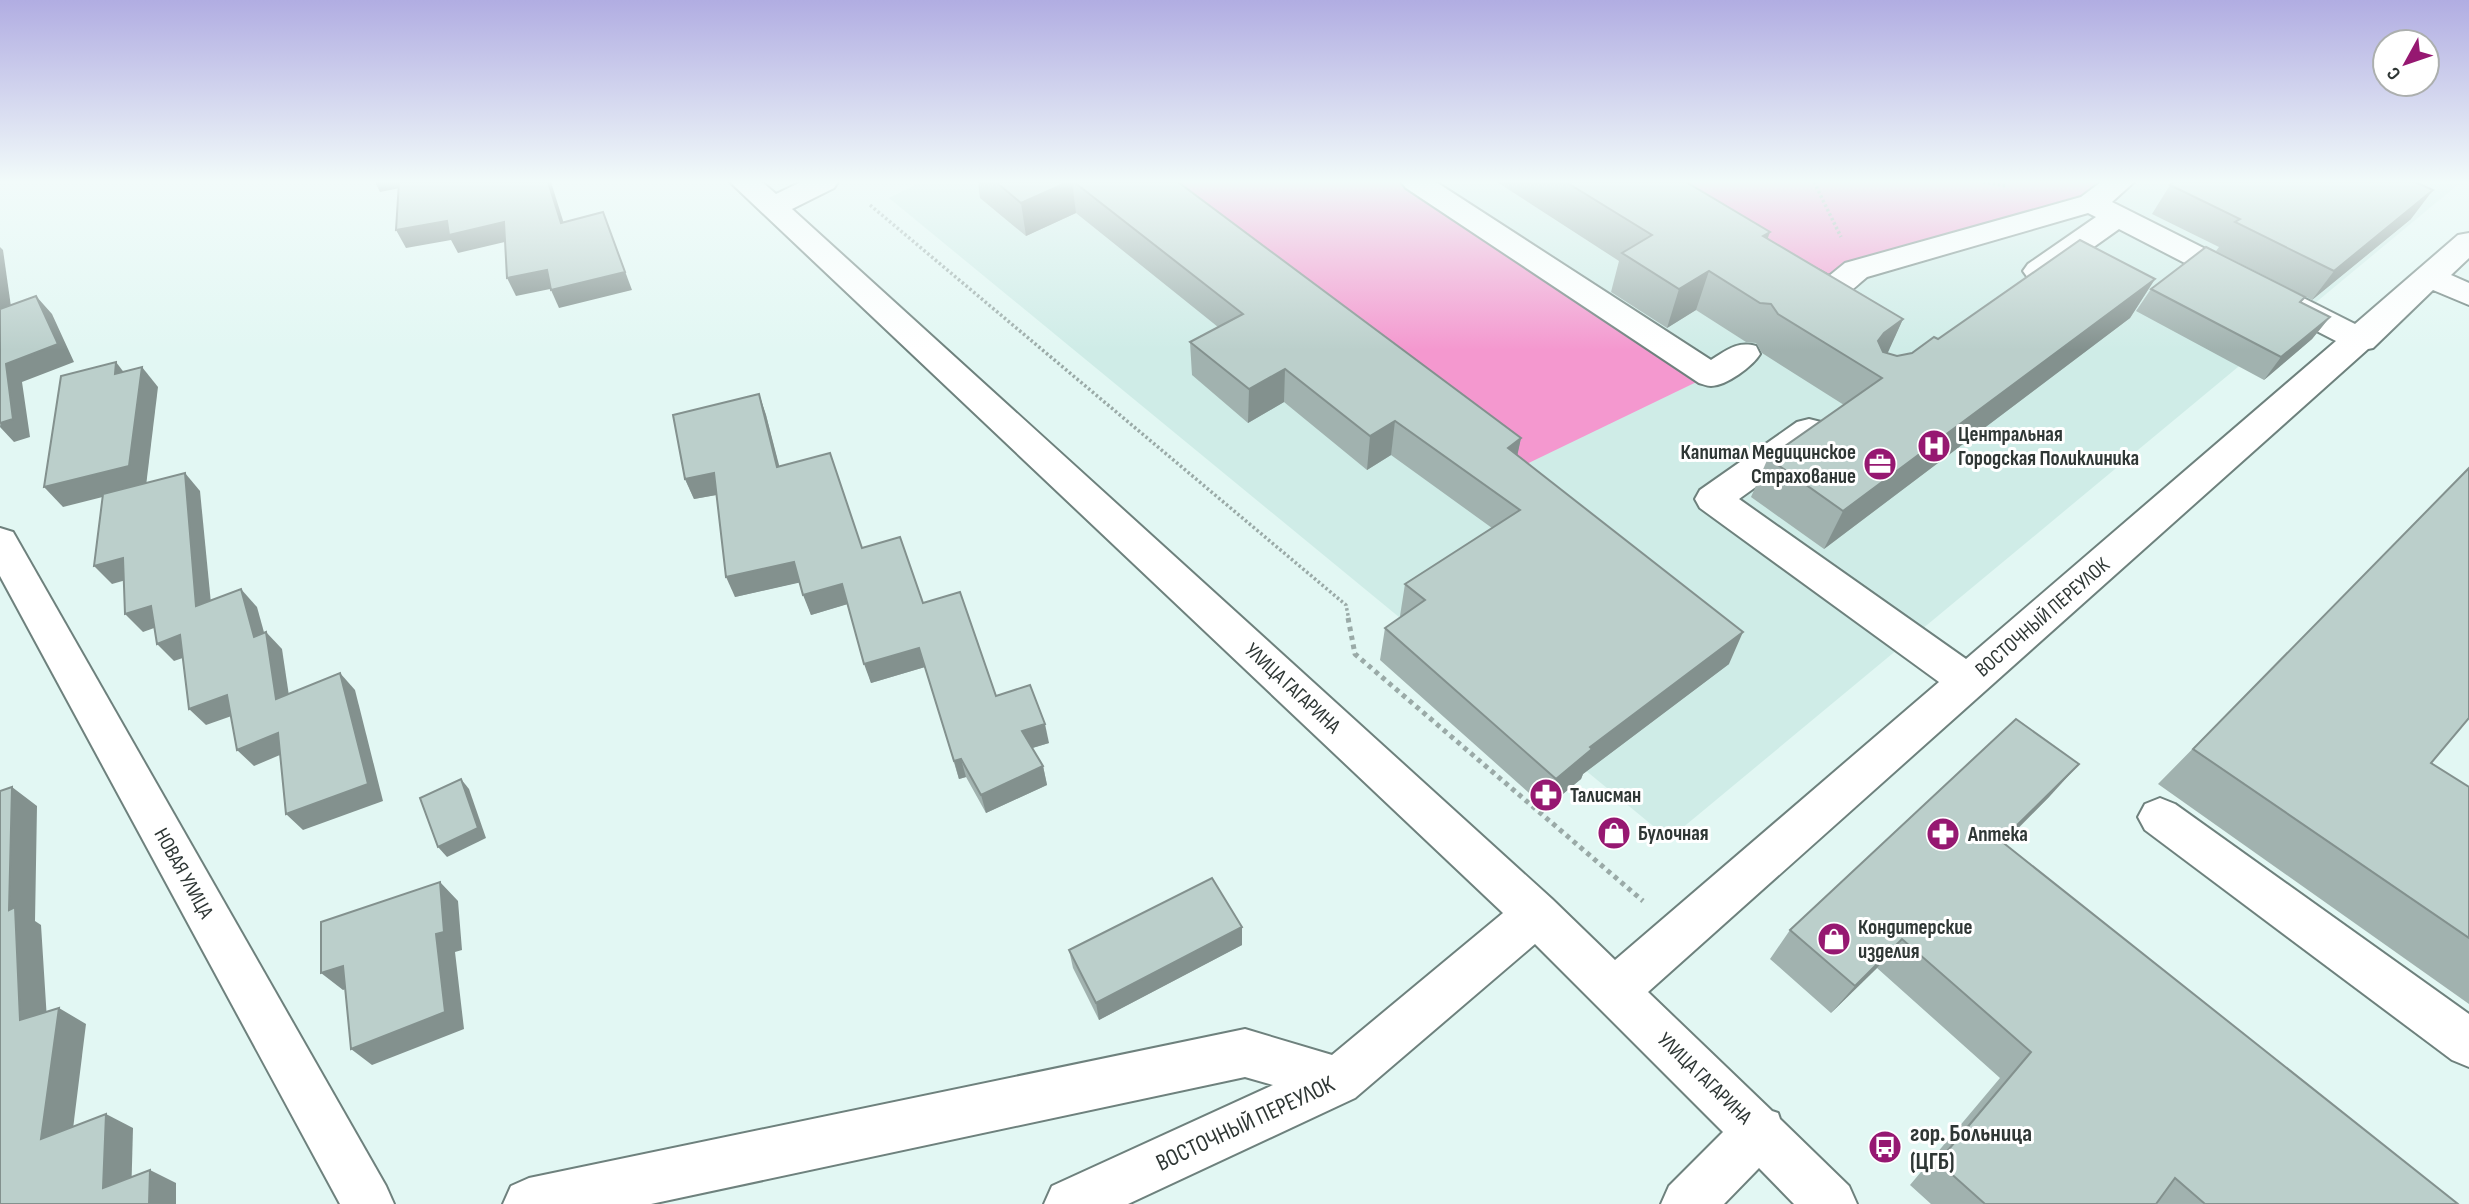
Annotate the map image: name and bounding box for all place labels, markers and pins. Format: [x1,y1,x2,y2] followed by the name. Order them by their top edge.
[1958,422,2139,471] place label: Центральная Городская Поликлиника
[1915,427,1953,465] hospital icon: Центральная Городская Поликлиника
[1681,440,1856,489] place label: Капитал Медицинское Страхование
[1861,445,1899,483] office icon: Капитал Медицинское Страхование
[1527,776,1565,814] pharmacy icon: Талисман
[1570,783,1641,808] place label: Талисман
[1595,814,1633,852] shop icon: Булочная
[1924,815,1962,853] pharmacy icon: Аптека
[1638,821,1709,846] place label: Булочная
[1967,822,2028,847] place label: Аптека
[1858,915,1972,964] place label: Кондитерские изделия
[1815,920,1853,958] shop icon: Кондитерские изделия
[1910,1119,2032,1176] place label: гор. Больница (ЦГБ)
[1866,1128,1904,1166] bus stop icon: гор. Больница (ЦГБ)

